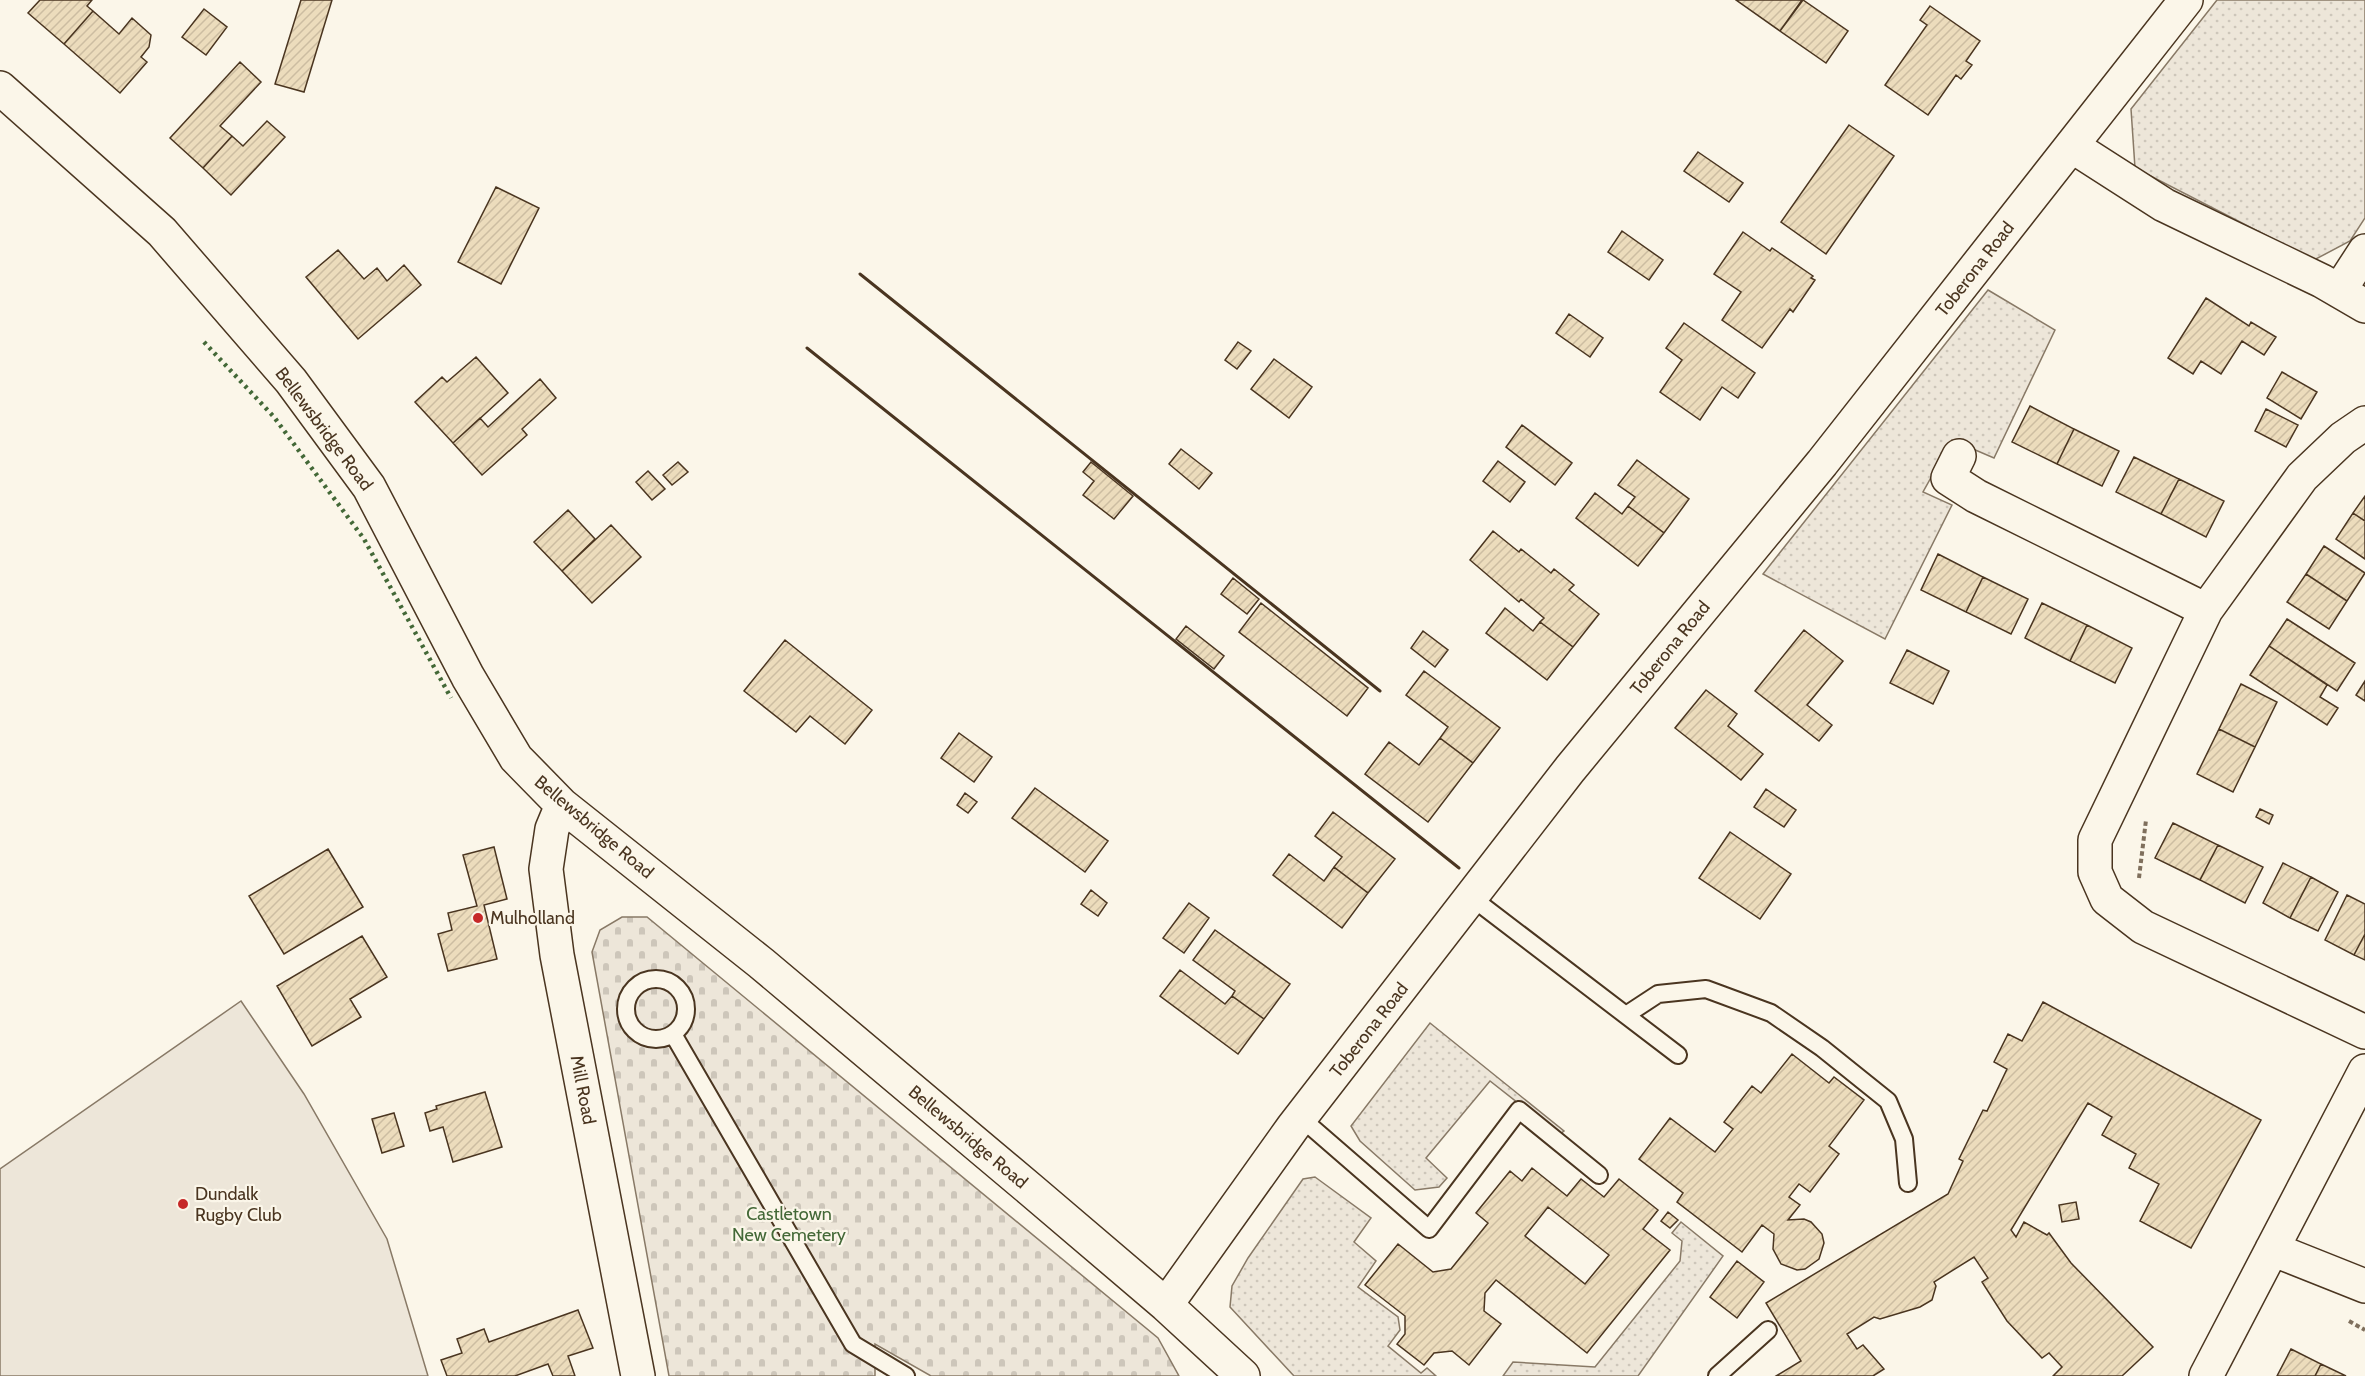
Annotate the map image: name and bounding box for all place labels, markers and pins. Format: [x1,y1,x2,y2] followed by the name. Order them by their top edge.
[490,907,575,929] place label: Mulholland
[471,911,485,925] marker: Mulholland
[195,1183,282,1226] place label: Dundalk Rugby Club
[176,1197,190,1211] marker: Dundalk Rugby Club

